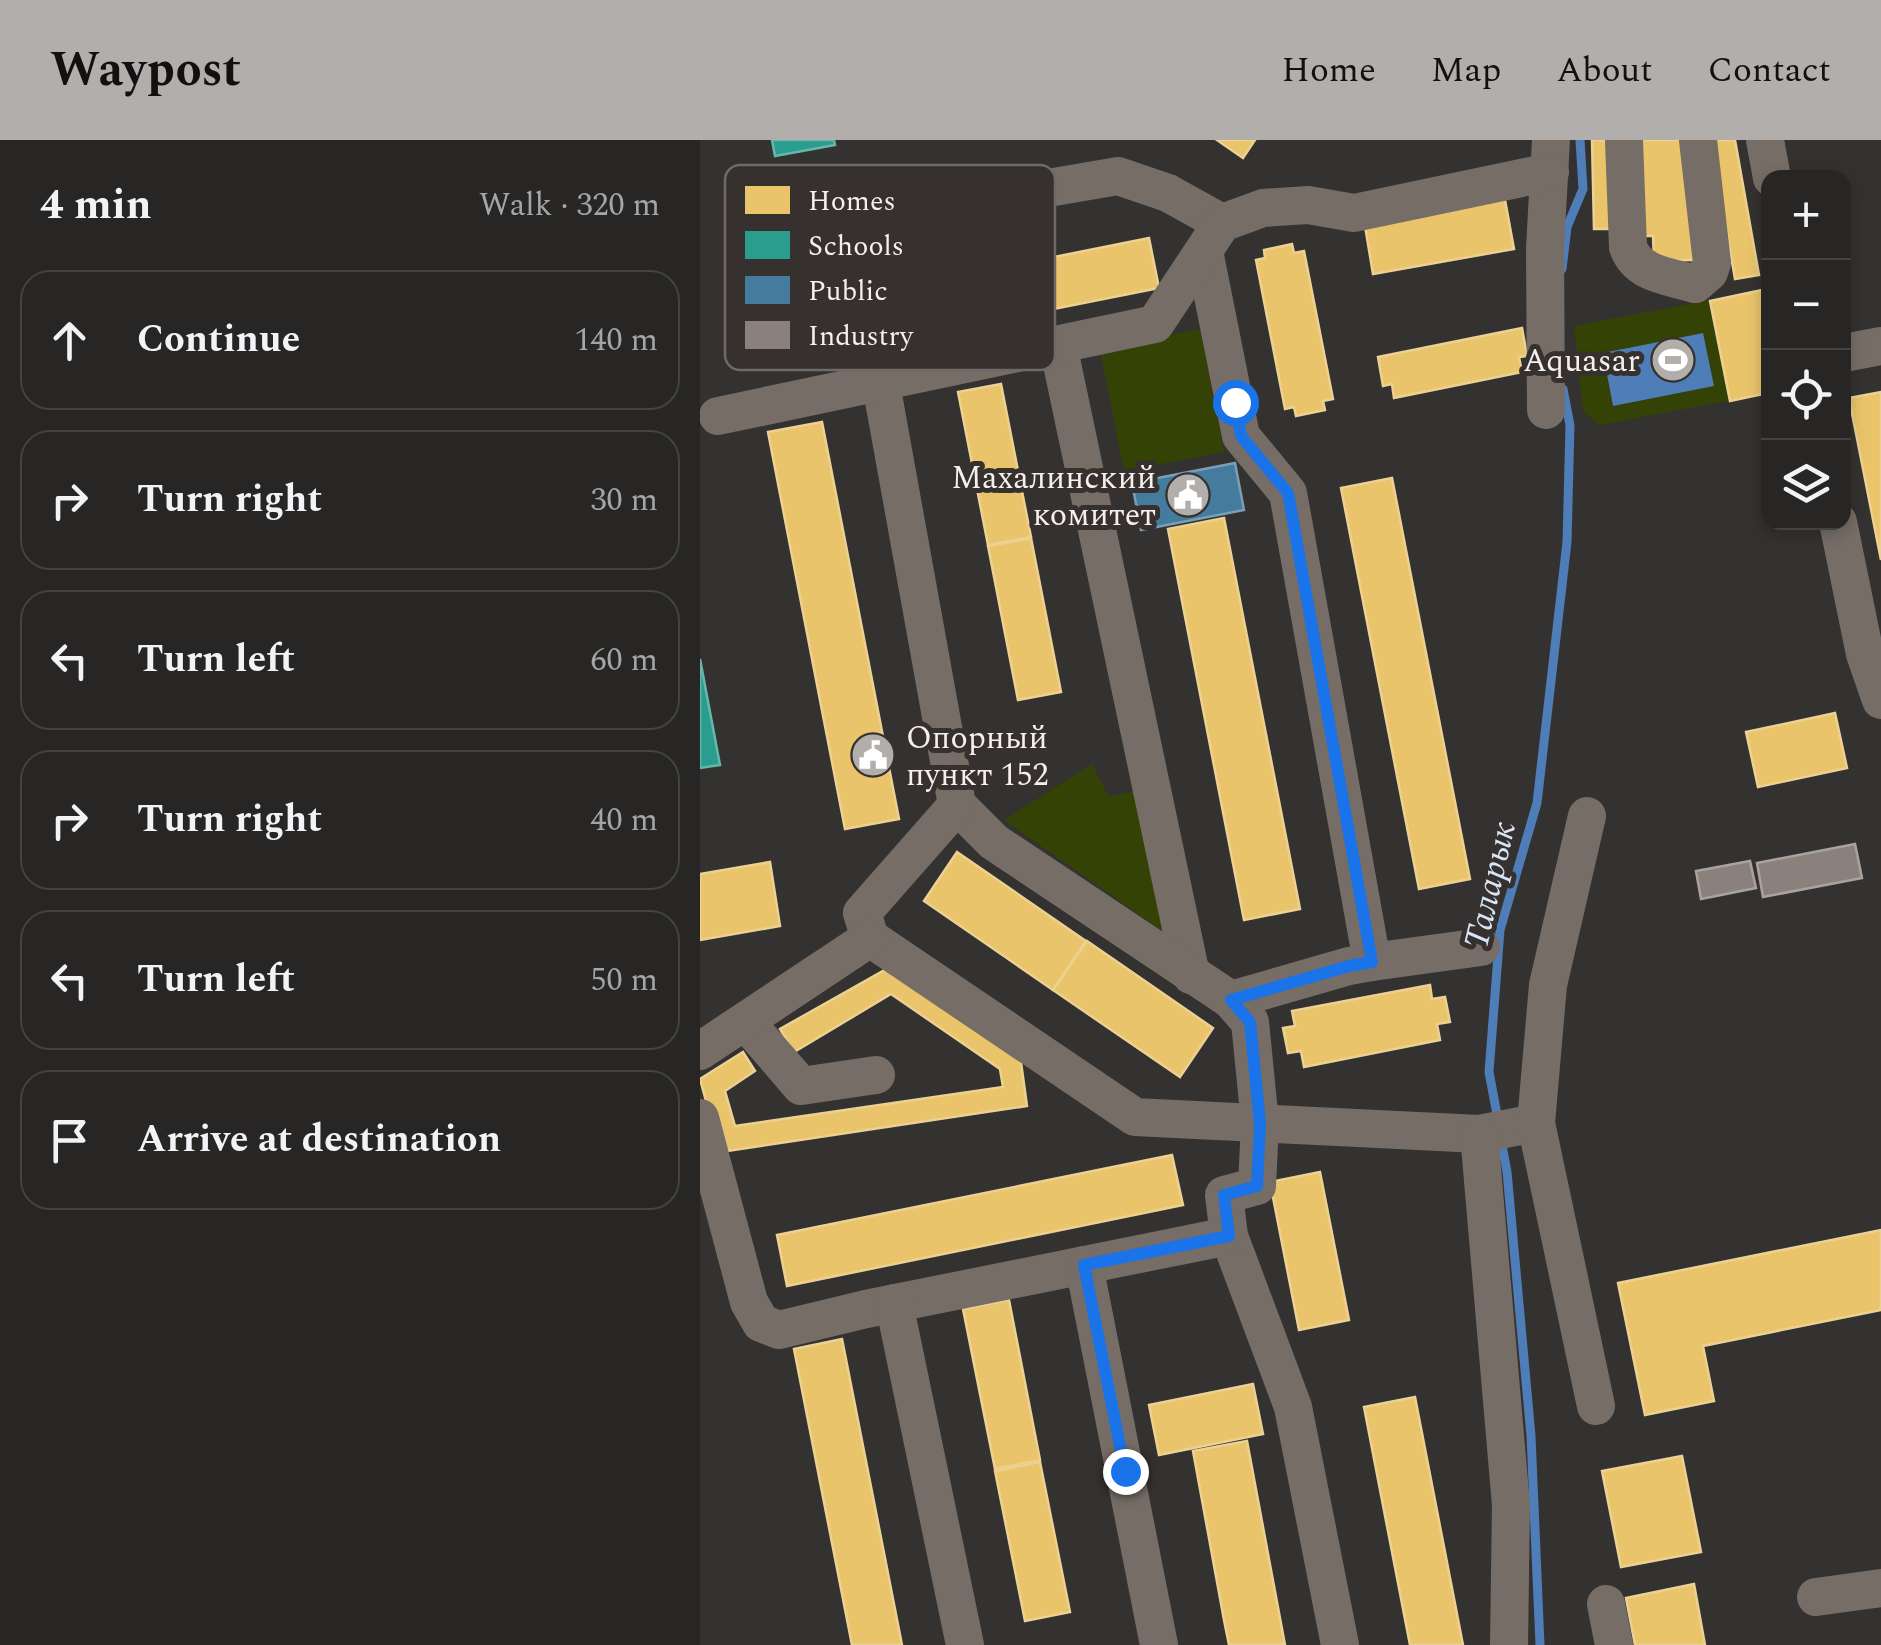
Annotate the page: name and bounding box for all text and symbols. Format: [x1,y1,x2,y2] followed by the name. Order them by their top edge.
[50,34,241,107] text: Waypost
[1282,44,1376,97] text: Home
[1431,44,1501,97] text: Map
[1556,44,1653,97] text: About
[1708,44,1831,97] text: Contact
[725,165,1055,370] legend
[1761,170,1851,530] map controls
[1761,170,1851,260] button: +
[40,174,152,237] text: 4 min
[808,180,896,223] text: Homes
[479,181,660,230] text: Walk · 320 m
[808,225,904,268] text: Schools
[1761,260,1851,350] button: −
[808,270,888,313] text: Public
[137,311,300,369] text: Continue
[42,313,97,368] icon: ahead
[808,315,915,358] text: Industry
[574,316,658,365] text: 140 m
[1523,337,1640,386] place label: Aquasar
[1650,337,1696,383] sports icon: Aquasar
[1761,350,1851,440] button: locate
[1213,380,1259,426] route start
[1761,440,1851,530] button: layers
[951,454,1156,540] place label: Махалинский комитет
[137,471,322,529] text: Turn right
[1165,472,1211,518] public building icon: Махалинский комитет
[42,473,97,528] icon: right
[590,476,658,525] text: 30 m
[137,631,295,689] text: Turn left
[42,633,97,688] icon: left
[590,636,658,685] text: 60 m
[906,714,1049,800] place label: Опорный пункт 152
[850,732,896,778] public building icon: Опорный пункт 152
[137,791,322,849] text: Turn right
[42,793,97,848] icon: right
[590,796,658,845] text: 40 m
[1450,816,1531,954] water label: Таларык
[137,951,295,1009] text: Turn left
[42,953,97,1008] icon: left
[590,956,658,1005] text: 50 m
[137,1111,501,1169] text: Arrive at destination
[42,1113,97,1168] icon: arrive
[1103,1449,1149,1495] route end

